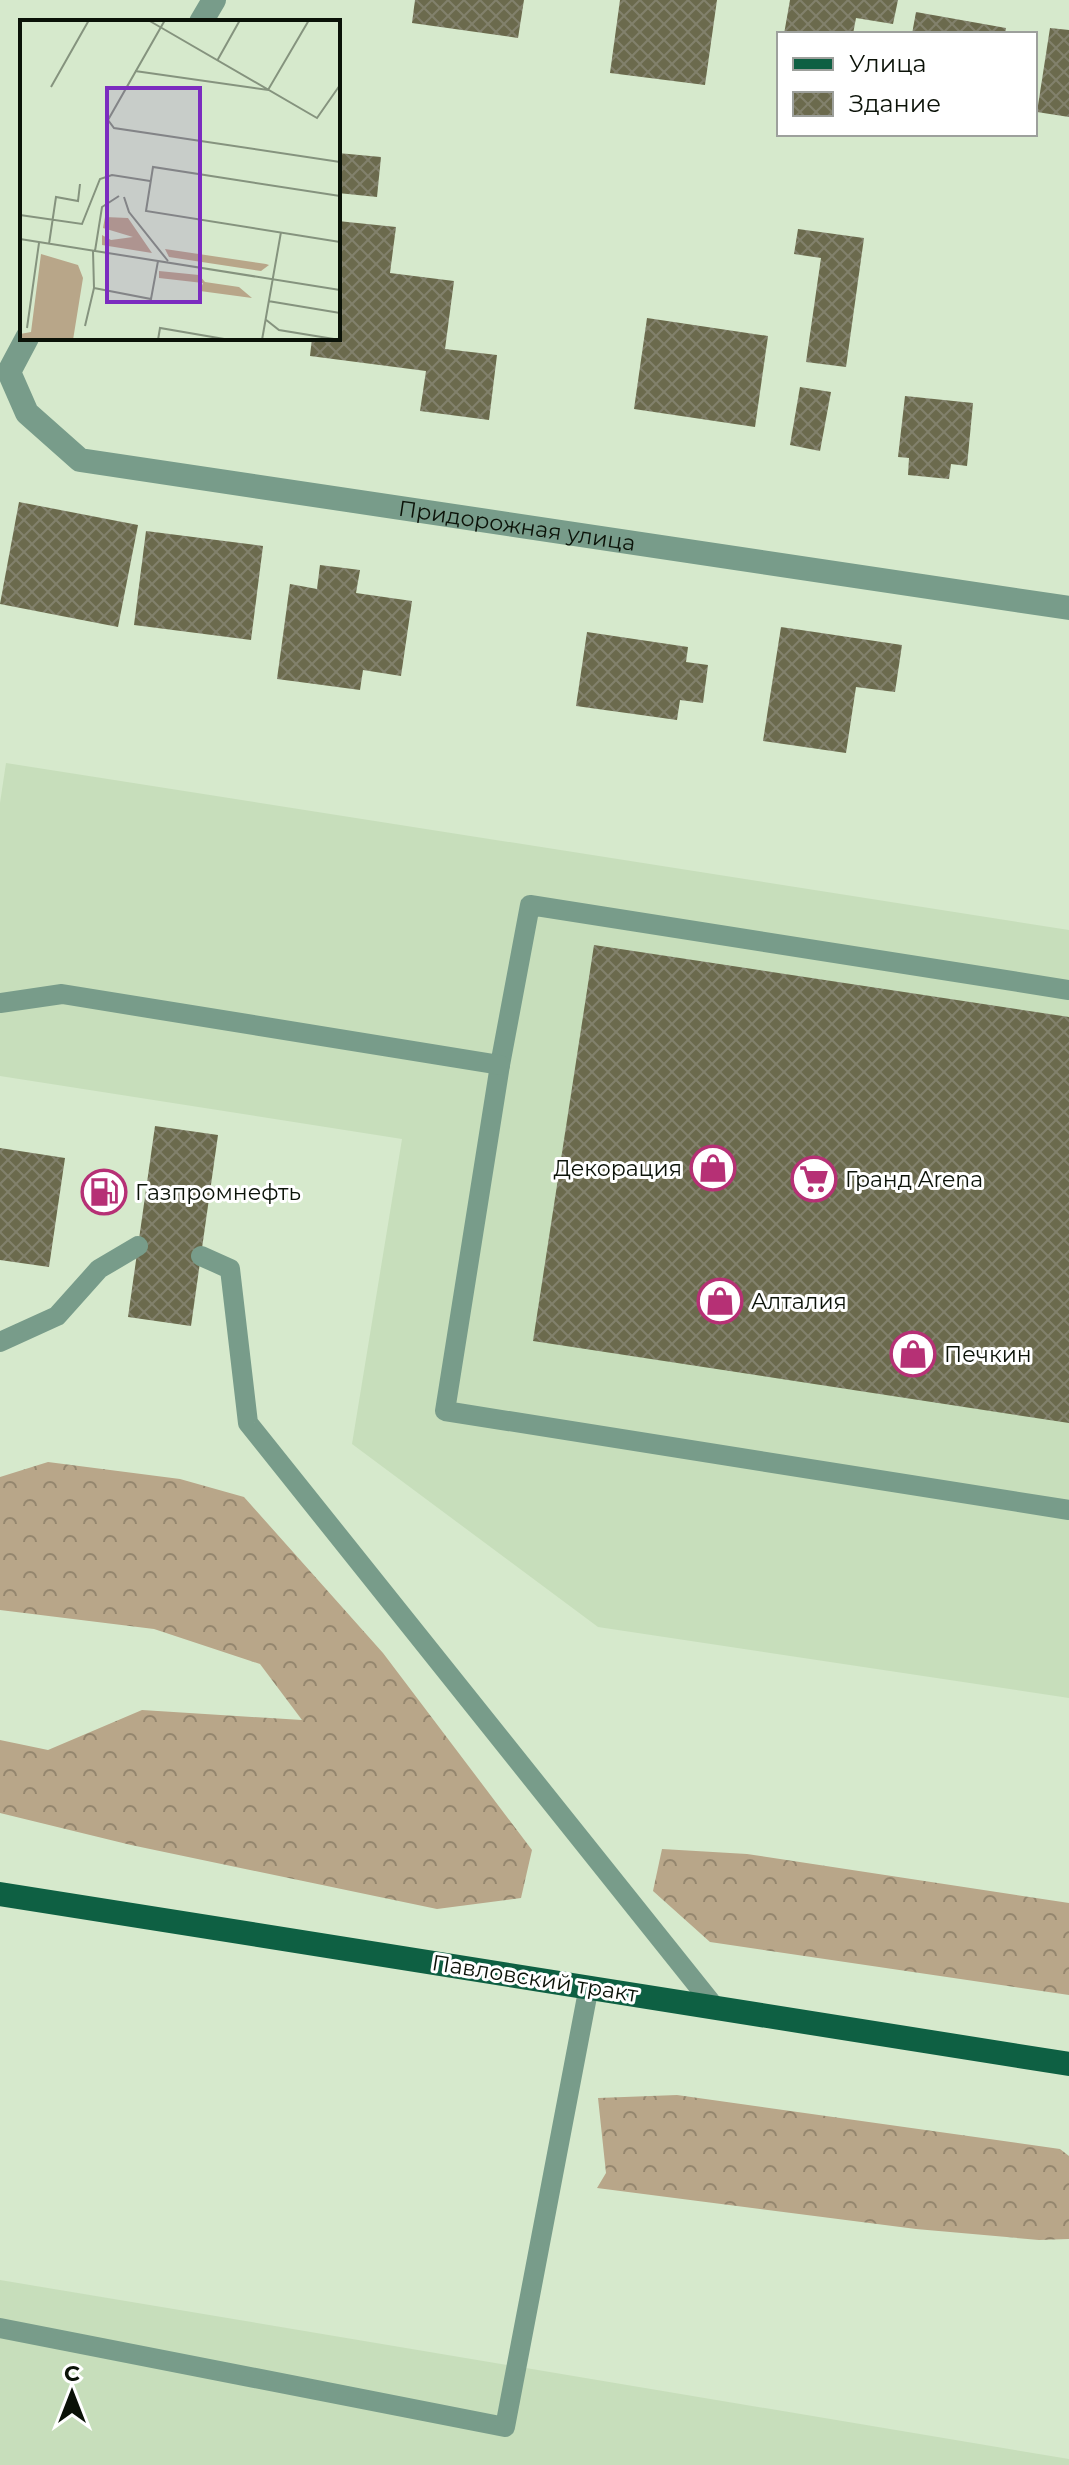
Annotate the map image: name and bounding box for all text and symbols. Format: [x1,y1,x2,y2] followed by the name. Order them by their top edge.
[20,20,340,340] inset map
[777,32,1037,136] legend
[849,49,927,78] text: Улица
[849,89,941,118] text: Здание
[397,495,637,557] street label: Придорожная улица
[689,1144,737,1192] shop icon: Декорация
[554,1155,682,1182] place label: Декорация
[790,1155,838,1203] supermarket icon: Гранд Arena
[845,1166,983,1193] place label: Гранд Arena
[80,1168,128,1216] fuel station icon: Газпромнефть
[135,1179,301,1206] place label: Газпромнефть
[696,1277,744,1325] shop icon: Алталия
[751,1288,847,1315] place label: Алталия
[889,1330,937,1378] shop icon: Печкин
[944,1341,1032,1368] place label: Печкин
[430,1949,640,2008] street label: Павловский тракт
[32,2353,112,2433] north arrow
[64,2360,80,2387] text: С

